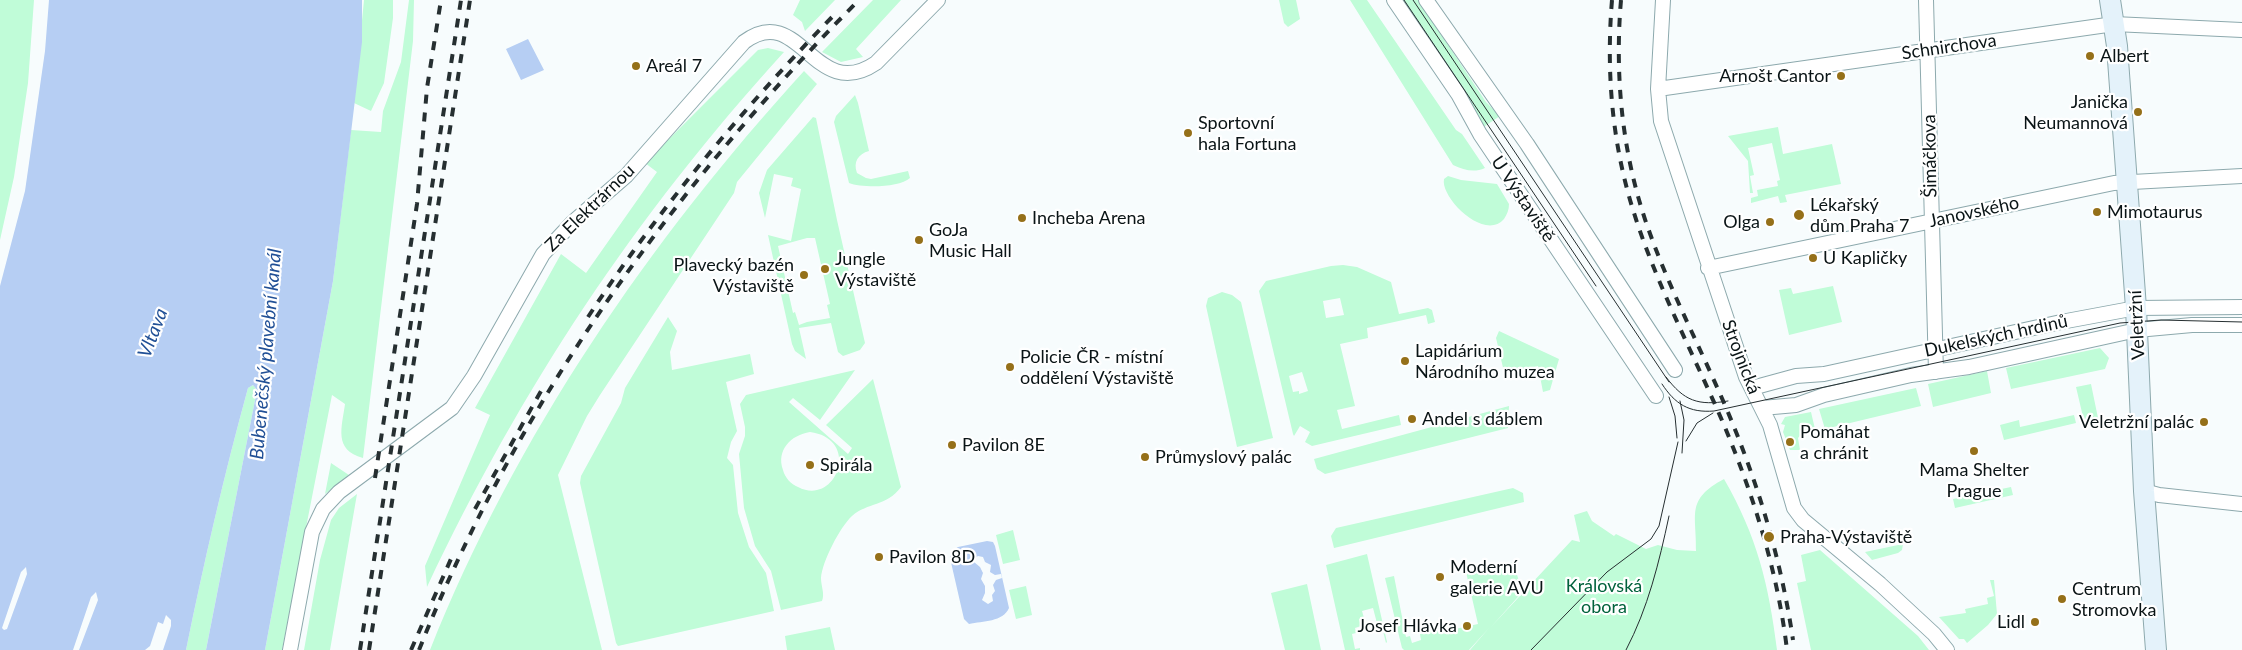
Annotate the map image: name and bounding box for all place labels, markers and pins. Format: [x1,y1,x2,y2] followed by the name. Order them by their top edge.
[2100,45,2149,67] place label: Albert
[2084,50,2096,62] marker: Albert
[646,55,702,77] place label: Areál 7
[630,60,642,72] marker: Areál 7
[1719,65,1831,87] place label: Arnošt Cantor
[1835,70,1847,82] marker: Arnošt Cantor
[2023,91,2128,134] place label: Janička Neumannová
[2132,106,2144,118] marker: Janička Neumannová
[1198,112,1296,154] place label: Sportovní hala Fortuna
[1182,127,1194,139] marker: Sportovní hala Fortuna
[1810,194,1910,236] place label: Lékařský dům Praha 7
[2107,201,2203,223] place label: Mimotaurus
[2091,206,2103,218] marker: Mimotaurus
[1032,207,1146,229] place label: Incheba Arena
[1792,208,1806,222] marker: Lékařský dům Praha 7
[1723,211,1760,233] place label: Olga
[1016,212,1028,224] marker: Incheba Arena
[1764,216,1776,228] marker: Olga
[929,219,1012,262] place label: GoJa Music Hall
[913,234,925,246] marker: GoJa Music Hall
[1823,247,1907,269] place label: U Kapličky
[835,248,916,290] place label: Jungle Výstaviště
[1807,252,1819,264] marker: U Kapličky
[674,254,794,296] place label: Plavecký bazén Výstaviště
[819,263,831,275] marker: Jungle Výstaviště
[798,269,810,281] marker: Plavecký bazén Výstaviště
[1415,340,1555,382] place label: Lapidárium Národního muzea
[1020,346,1174,388] place label: Policie ČR - místní oddělení Výstaviště
[1399,355,1411,367] marker: Lapidárium Národního muzea
[1004,361,1016,373] marker: Policie ČR - místní oddělení Výstaviště
[1422,408,1543,430] place label: Andel s dáblem
[2079,411,2194,433] place label: Veletržní palác
[1406,413,1418,425] marker: Andel s dáblem
[2198,416,2210,428] marker: Veletržní palác
[1800,421,1870,464] place label: Pomáhat a chránit
[962,434,1045,456] place label: Pavilon 8E
[1784,436,1796,448] marker: Pomáhat a chránit
[946,439,958,451] marker: Pavilon 8E
[1968,445,1980,457] marker: Mama Shelter Prague
[1155,446,1292,468] place label: Průmyslový palác
[1139,451,1151,463] marker: Průmyslový palác
[820,454,873,476] place label: Spirála
[804,459,816,471] marker: Spirála
[1919,459,2029,502] place label: Mama Shelter Prague
[1780,526,1912,548] place label: Praha-Výstaviště
[1762,530,1776,544] marker: Praha-Výstaviště
[889,546,975,568] place label: Pavilon 8D
[873,551,885,563] marker: Pavilon 8D
[1450,556,1544,598] place label: Moderní galerie AVU
[1434,571,1446,583] marker: Moderní galerie AVU
[2072,578,2156,620] place label: Centrum Stromovka
[2056,593,2068,605] marker: Centrum Stromovka
[1997,611,2025,633] place label: Lidl
[1357,615,1457,637] place label: Josef Hlávka
[2029,616,2041,628] marker: Lidl
[1461,620,1473,632] marker: Josef Hlávka

